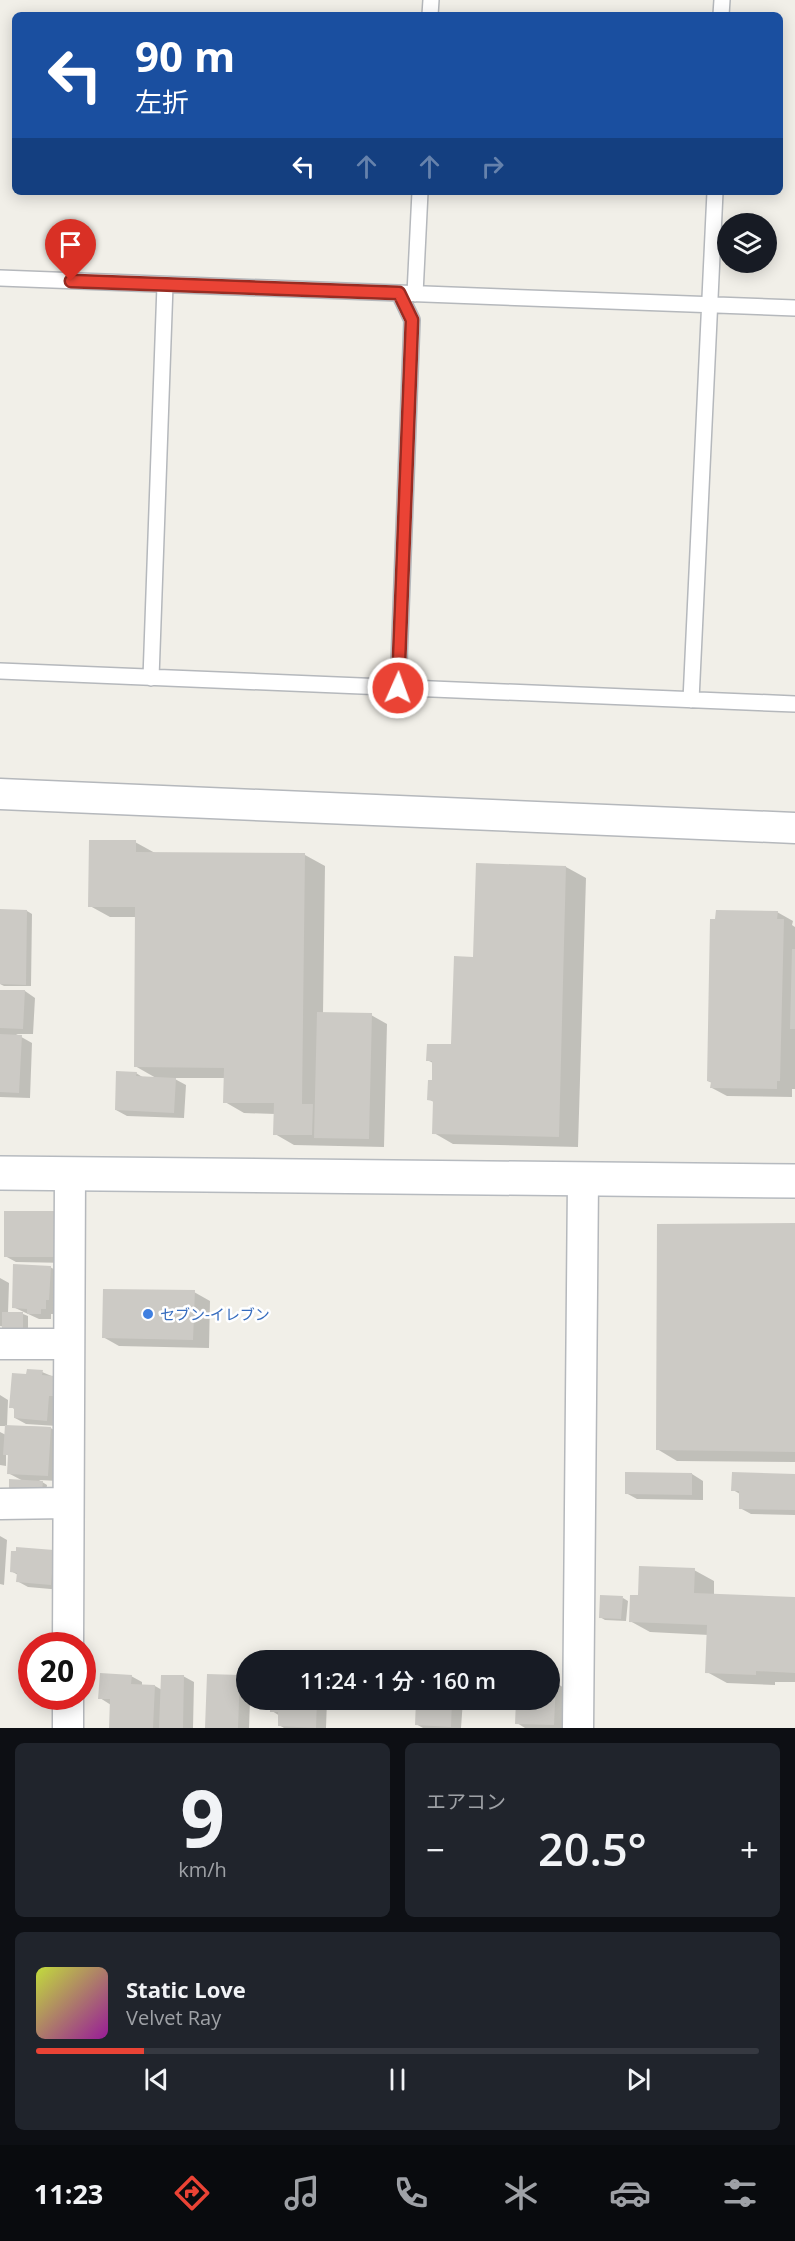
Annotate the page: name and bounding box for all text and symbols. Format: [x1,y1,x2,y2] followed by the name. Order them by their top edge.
[135,27,235,84] text: 90 m
[36,36,114,114] icon: left
[135,83,189,120] text: 左折
[287,150,320,183] icon: left
[350,150,383,183] icon: ahead
[413,150,446,183] icon: ahead
[476,150,509,183] icon: right
[717,213,777,273] map controls
[717,213,777,273] button: layers
[45,219,96,281] pin
[54,228,87,261] icon: arrive
[366,656,430,720] position arrow
[160,1304,270,1324] place label: セブン-イレブン
[141,1307,155,1321] marker: セブン-イレブン
[18,1632,96,1710] speed limit sign: 20
[300,1665,496,1695] text: 11:24 · 1 分 · 160 m
[180,1764,225,1870] text: 9
[426,1788,506,1815] text: エアコン
[538,1818,647,1879] text: 20.5°
[426,1827,445,1872] text: −
[740,1827,759,1872] text: +
[178,1856,227,1883] text: km/h
[126,1974,246,2004] text: Static Love
[126,2004,221,2031] text: Velvet Ray
[140,2063,173,2096] icon: previous
[381,2063,414,2096] icon: pause
[622,2063,655,2096] icon: next
[171,2172,213,2214] icon: directions
[281,2172,323,2214] icon: music
[390,2172,432,2214] icon: phone
[500,2172,542,2214] icon: climate
[609,2172,651,2214] icon: car
[719,2172,761,2214] icon: filters
[34,2175,103,2212] text: 11:23

